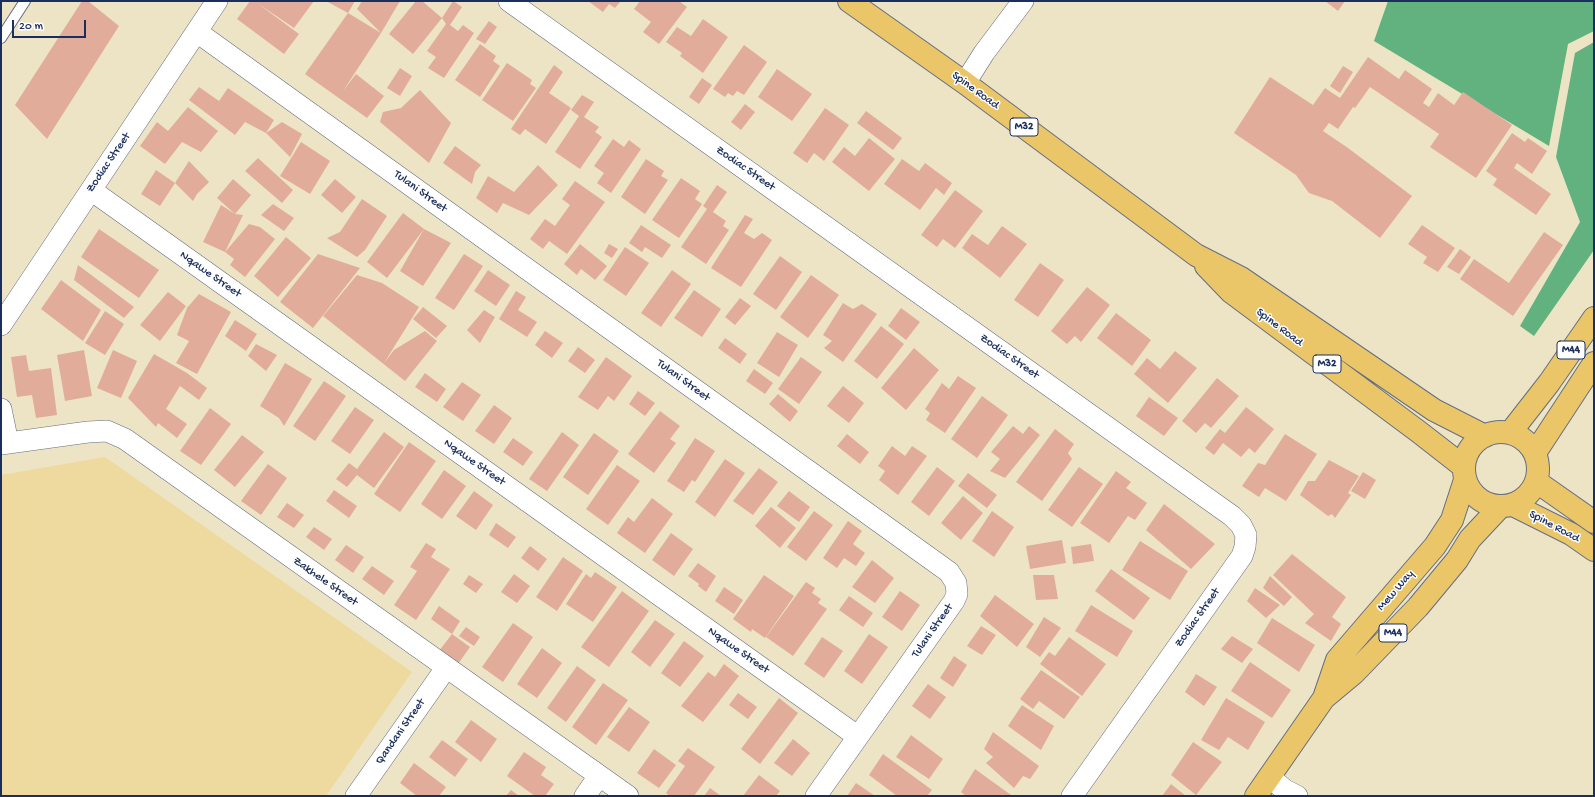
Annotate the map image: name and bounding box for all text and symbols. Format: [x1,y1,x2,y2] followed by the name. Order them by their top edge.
[14,12,88,38] scale bar
[19,20,43,34] text: 20 m
[949,69,1001,113] street label: Spine Road
[1010,118,1038,136] road number: M32
[84,130,134,196] street label: Zodiac Street
[713,143,777,195] street label: Zodiac Street
[390,168,450,216] street label: Tulani Street
[176,248,244,302] street label: Nqawe Street
[1253,306,1305,350] street label: Spine Road
[977,331,1041,383] street label: Zodiac Street
[1557,341,1585,359] road number: M44
[1313,355,1341,373] road number: M32
[653,357,713,405] street label: Tulani Street
[440,436,508,490] street label: Nqawe Street
[1526,508,1582,546] street label: Spine Road
[290,554,360,610] street label: Zakhele Street
[1374,568,1418,614] street label: Mew Way
[1172,586,1224,650] street label: Zodiac Street
[909,601,957,661] street label: Tulani Street
[704,624,772,678] street label: Nqawe Street
[1379,624,1407,642] road number: M44
[373,696,429,768] street label: Qandani Street

